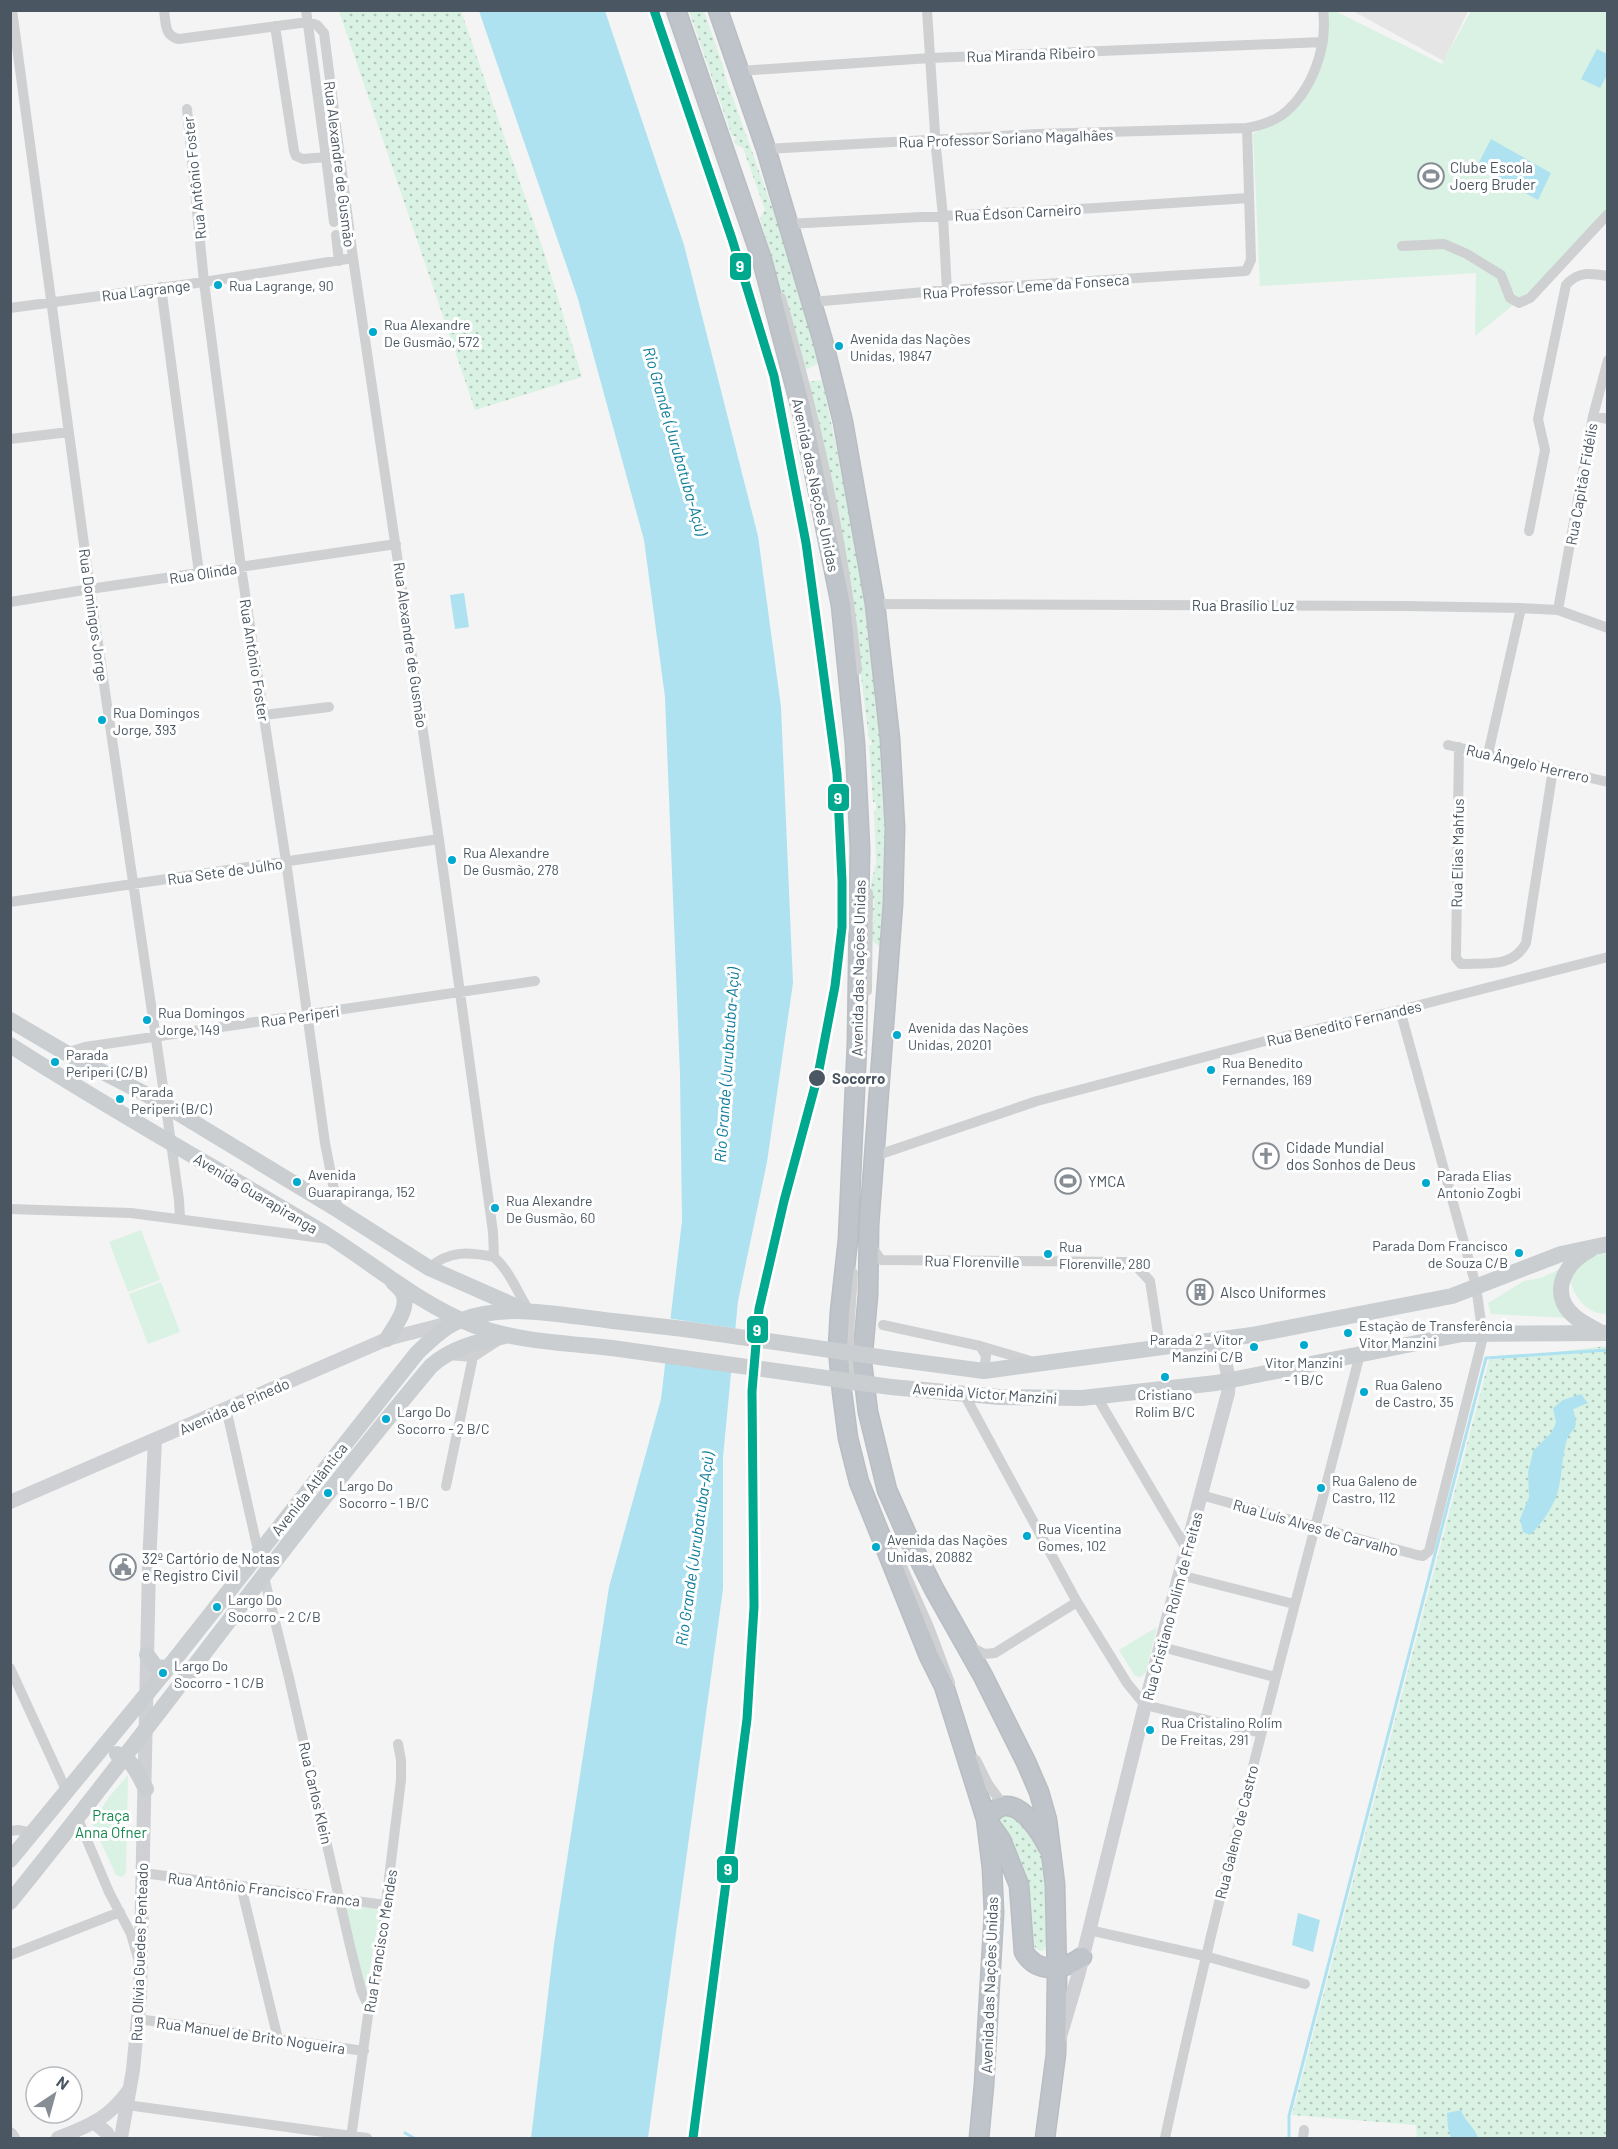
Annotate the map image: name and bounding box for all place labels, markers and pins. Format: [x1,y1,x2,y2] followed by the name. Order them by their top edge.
[1450,158,1536,193] place label: Clube Escola Joerg Bruder
[1416,161,1446,191] sports icon: Clube Escola Joerg Bruder
[229,277,334,294] place label: Rua Lagrange, 90
[212,279,224,291] marker: Rua Lagrange, 90
[384,316,480,350] place label: Rua Alexandre De Gusmão, 572
[367,326,379,338] marker: Rua Alexandre De Gusmão, 572
[850,330,971,364] place label: Avenida das Nações Unidas, 19847
[833,340,845,352] marker: Avenida das Nações Unidas, 19847
[113,704,200,738] place label: Rua Domingos Jorge, 393
[96,714,108,726] marker: Rua Domingos Jorge, 393
[463,844,559,878] place label: Rua Alexandre De Gusmão, 278
[446,854,458,866] marker: Rua Alexandre De Gusmão, 278
[158,1004,245,1038] place label: Rua Domingos Jorge, 149
[141,1014,153,1026] marker: Rua Domingos Jorge, 149
[908,1019,1029,1053] place label: Avenida das Nações Unidas, 20201
[891,1029,903,1041] marker: Avenida das Nações Unidas, 20201
[66,1046,147,1080] place label: Parada Periperi (C/B)
[1222,1054,1312,1088] place label: Rua Benedito Fernandes, 169
[49,1056,61,1068] marker: Parada Periperi (C/B)
[1205,1064,1217,1076] marker: Rua Benedito Fernandes, 169
[807,1068,827,1088] marker: Socorro
[832,1069,885,1087] place label: Socorro
[131,1083,212,1117] place label: Parada Periperi (B/C)
[114,1093,126,1105] marker: Parada Periperi (B/C)
[1286,1138,1416,1173] place label: Cidade Mundial dos Sonhos de Deus
[1251,1141,1281,1171] church icon: Cidade Mundial dos Sonhos de Deus
[308,1166,415,1200] place label: Avenida Guarapiranga, 152
[1053,1166,1083,1196] sports icon: YMCA
[1437,1167,1521,1201] place label: Parada Elias Antonio Zogbi
[1088,1172,1125,1190] place label: YMCA
[291,1176,303,1188] marker: Avenida Guarapiranga, 152
[1420,1177,1432,1189] marker: Parada Elias Antonio Zogbi
[506,1192,595,1226] place label: Rua Alexandre De Gusmão, 60
[489,1202,501,1214] marker: Rua Alexandre De Gusmão, 60
[1372,1237,1508,1271] place label: Parada Dom Francisco de Souza C/B
[1059,1238,1151,1272] place label: Rua Florenville, 280
[1513,1247,1525,1259] marker: Parada Dom Francisco de Souza C/B
[1042,1248,1054,1260] marker: Rua Florenville, 280
[1185,1277,1215,1307] building icon: Alsco Uniformes
[1220,1283,1326,1301] place label: Alsco Uniformes
[1359,1317,1513,1351] place label: Estação de Transferência Vitor Manzini
[1342,1327,1354,1339] marker: Estação de Transferência Vitor Manzini
[1150,1331,1243,1365] place label: Parada 2 - Vitor Manzini C/B
[1298,1339,1310,1351] marker: Vitor Manzini - 1 B/C
[1248,1341,1260,1353] marker: Parada 2 - Vitor Manzini C/B
[1265,1354,1343,1388] place label: Vitor Manzini - 1 B/C
[1159,1371,1171,1383] marker: Cristiano Rolim B/C
[1375,1376,1454,1410] place label: Rua Galeno de Castro, 35
[1135,1386,1195,1420] place label: Cristiano Rolim B/C
[1358,1386,1370,1398] marker: Rua Galeno de Castro, 35
[397,1403,490,1437] place label: Largo Do Socorro - 2 B/C
[380,1413,392,1425] marker: Largo Do Socorro - 2 B/C
[1332,1472,1417,1506] place label: Rua Galeno de Castro, 112
[339,1477,429,1511] place label: Largo Do Socorro - 1 B/C
[1315,1482,1327,1494] marker: Rua Galeno de Castro, 112
[322,1487,334,1499] marker: Largo Do Socorro - 1 B/C
[1038,1520,1121,1554] place label: Rua Vicentina Gomes, 102
[1021,1530,1033,1542] marker: Rua Vicentina Gomes, 102
[887,1531,1008,1565] place label: Avenida das Nações Unidas, 20882
[870,1541,882,1553] marker: Avenida das Nações Unidas, 20882
[142,1549,280,1584] place label: 32º Cartório de Notas e Registro Civil
[108,1552,138,1582] public building icon: 32º Cartório de Notas e Registro Civil
[228,1591,321,1625] place label: Largo Do Socorro - 2 C/B
[211,1601,223,1613] marker: Largo Do Socorro - 2 C/B
[174,1657,264,1691] place label: Largo Do Socorro - 1 C/B
[157,1667,169,1679] marker: Largo Do Socorro - 1 C/B
[1161,1714,1282,1748] place label: Rua Cristalino Rolim De Freitas, 291
[1144,1724,1156,1736] marker: Rua Cristalino Rolim De Freitas, 291

